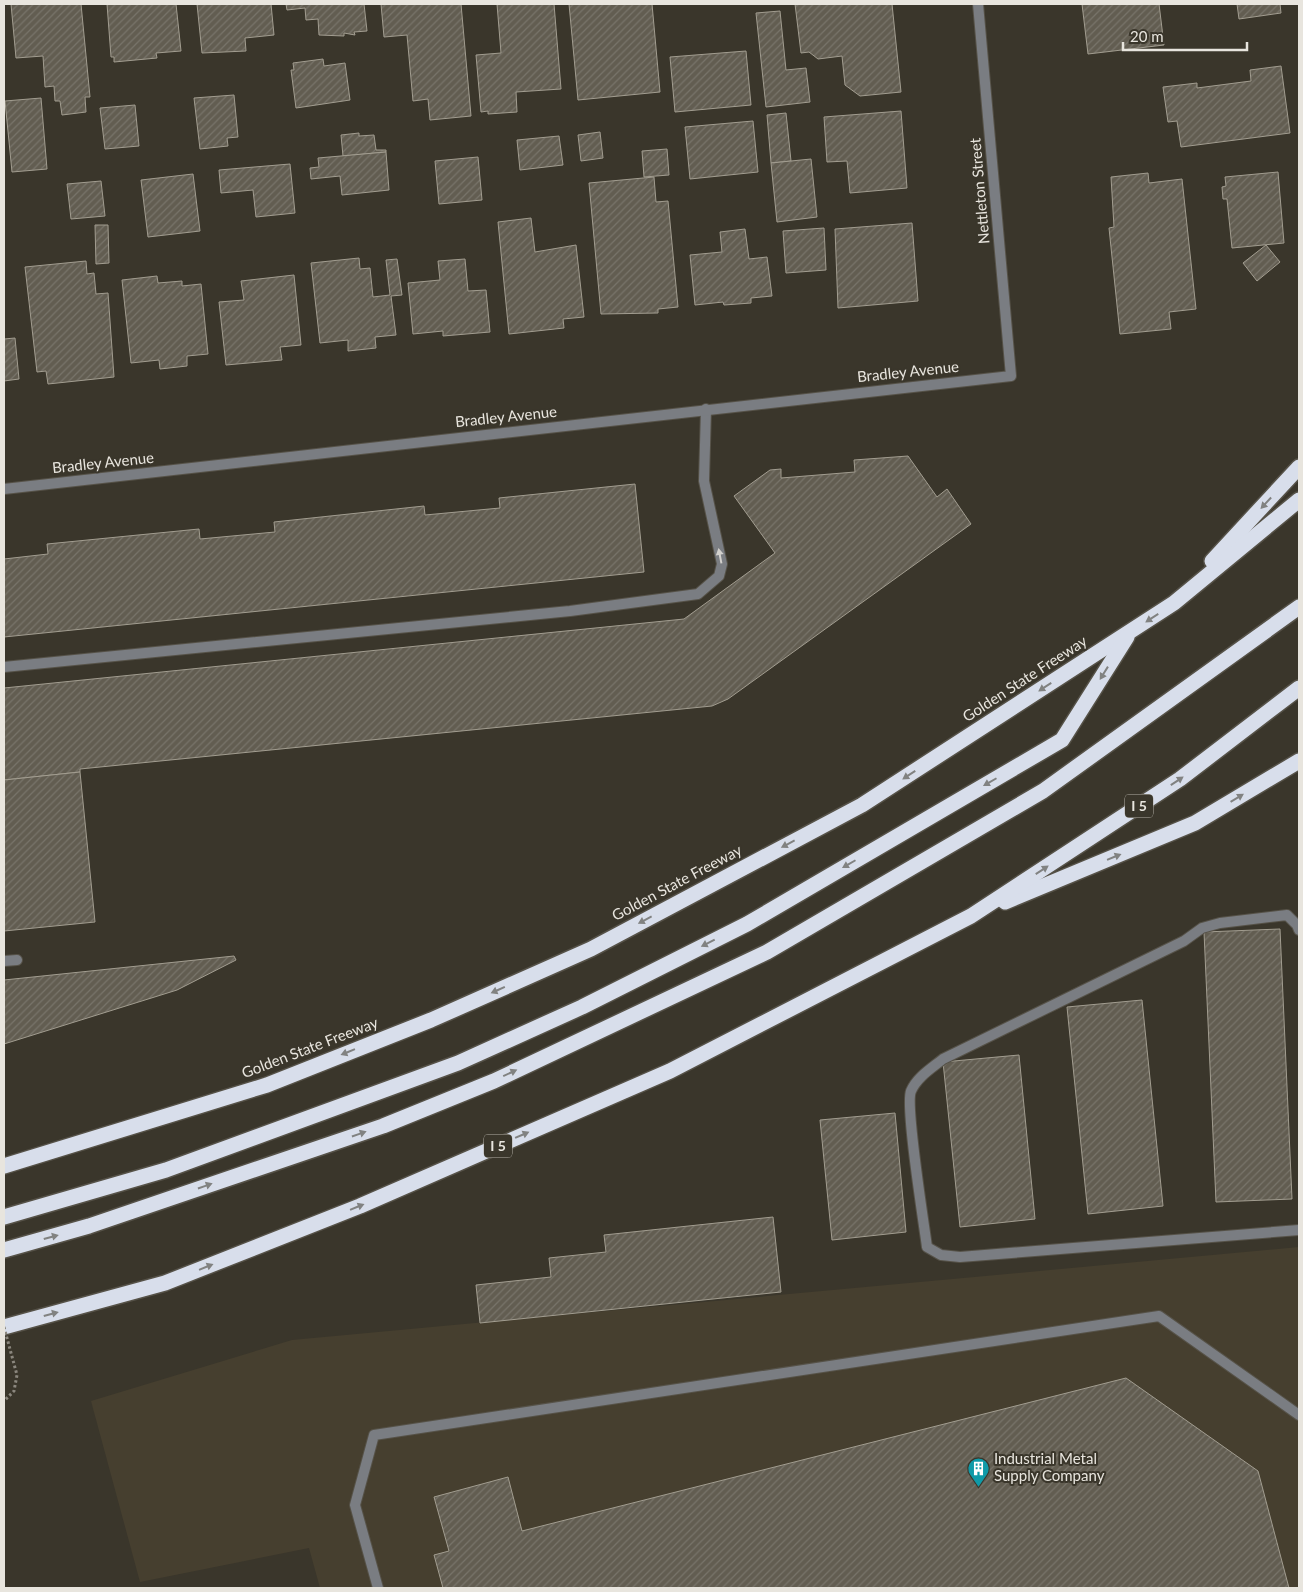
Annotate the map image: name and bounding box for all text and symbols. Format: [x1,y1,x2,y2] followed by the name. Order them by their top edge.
[1123,20,1247,52] scale bar
[1130,27,1164,45] text: 20 m
[965,137,993,245] street label: Nettleton Street
[856,357,960,385] street label: Bradley Avenue
[454,402,558,430] street label: Bradley Avenue
[51,448,155,476] street label: Bradley Avenue
[1260,496,1272,508] one-way arrow
[716,548,724,563] one-way arrow
[1145,613,1159,622] one-way arrow
[959,631,1090,725] street label: Golden State Freeway
[1099,666,1109,680] one-way arrow
[1039,682,1052,692] one-way arrow
[902,770,915,780] one-way arrow
[1171,776,1184,786] one-way arrow
[982,778,997,786] one-way arrow
[1125,794,1153,818] road number: I 5
[1231,794,1244,803] one-way arrow
[608,840,745,924] street label: Golden State Freeway
[781,840,796,848] one-way arrow
[1106,853,1121,860] one-way arrow
[843,859,856,868] one-way arrow
[1035,865,1048,875] one-way arrow
[638,916,652,924] one-way arrow
[701,939,715,947] one-way arrow
[491,986,505,994] one-way arrow
[239,1013,381,1081] street label: Golden State Freeway
[341,1049,356,1057] one-way arrow
[503,1069,517,1077] one-way arrow
[352,1130,367,1138] one-way arrow
[515,1131,529,1139] one-way arrow
[484,1134,512,1158] road number: I 5
[198,1182,213,1190] one-way arrow
[350,1202,364,1210] one-way arrow
[43,1232,58,1240] one-way arrow
[199,1263,214,1271] one-way arrow
[43,1310,58,1318] one-way arrow
[994,1449,1105,1484] place label: Industrial Metal Supply Company
[966,1456,990,1487] building icon: Industrial Metal Supply Company

